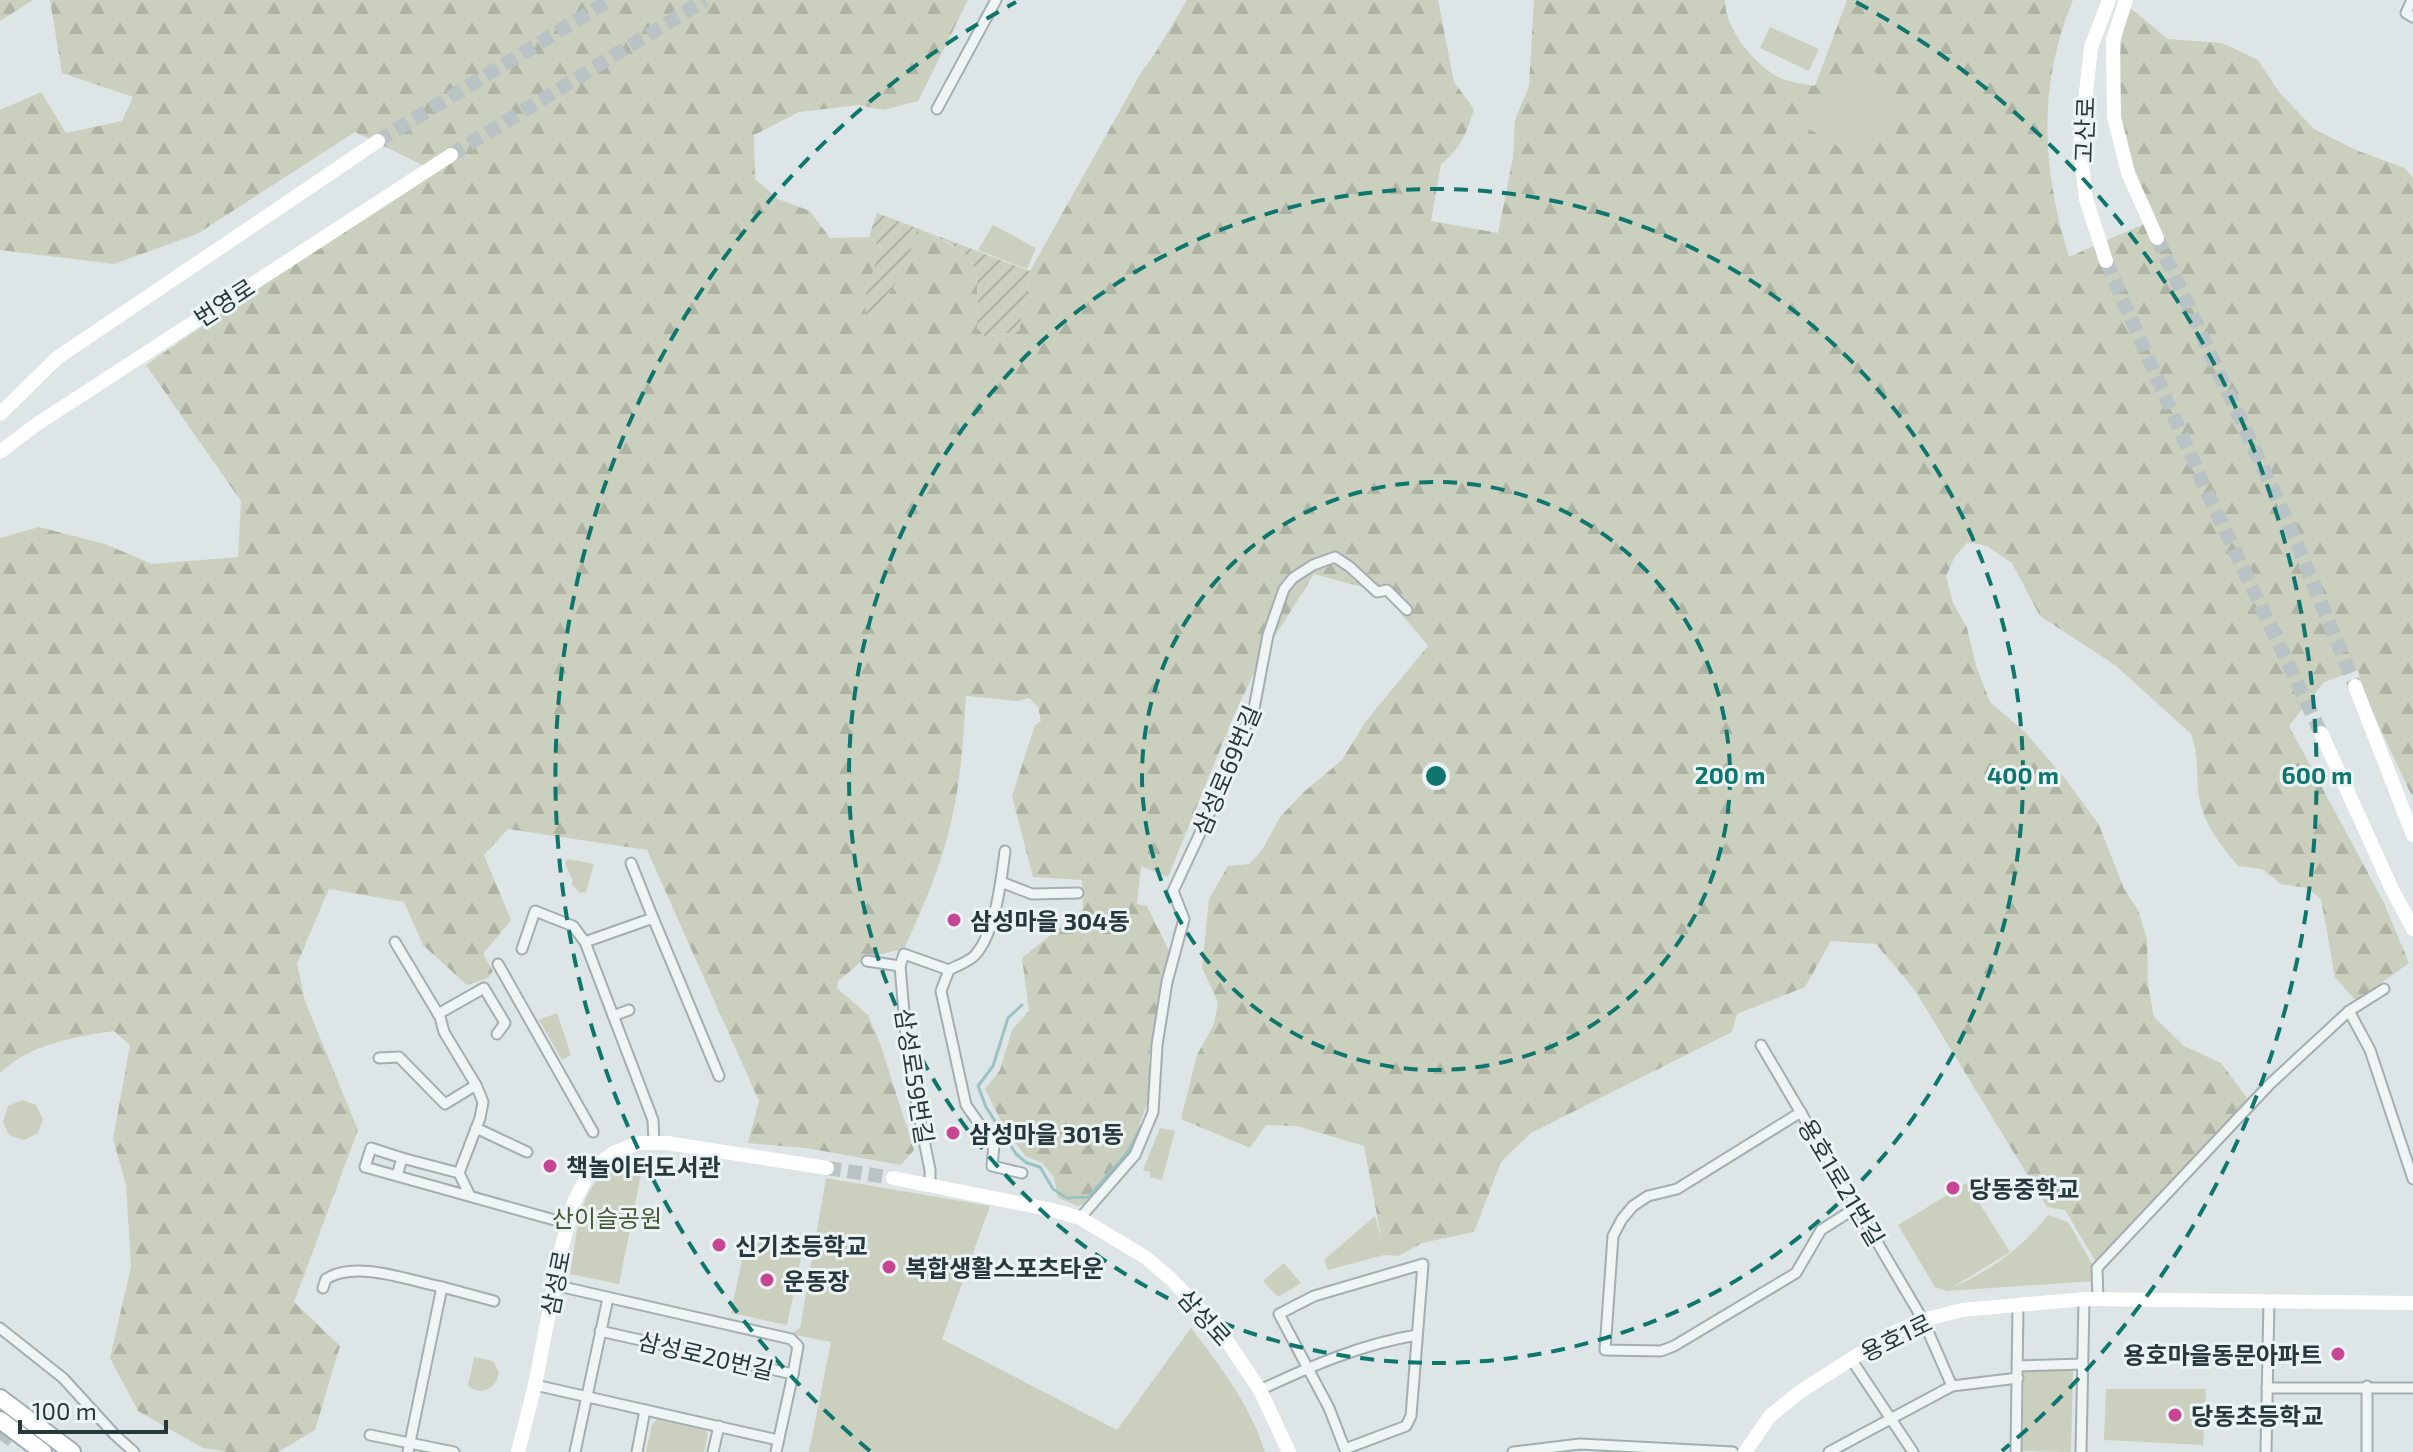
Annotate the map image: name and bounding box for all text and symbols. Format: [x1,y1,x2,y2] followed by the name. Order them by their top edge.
[2068,96,2100,164] street label: 고산로
[188,272,260,332] street label: 번영로
[1186,701,1266,839] street label: 삼성로69번길
[1695,760,1765,789] text: 200 m
[1987,760,2059,789] text: 400 m
[2282,760,2352,789] text: 600 m
[1422,762,1450,790] centre of rings
[970,906,1130,935] place label: 삼성마을 304동
[945,911,963,929] marker: 삼성마을 304동
[890,1006,940,1146] street label: 삼성로59번길
[1793,1113,1891,1251] street label: 용호1로21번길
[969,1119,1124,1148] place label: 삼성마을 301동
[944,1124,962,1142] marker: 삼성마을 301동
[566,1152,721,1181] place label: 책놀이터도서관
[541,1157,559,1175] marker: 책놀이터도서관
[1969,1174,2079,1203] place label: 당동중학교
[1944,1179,1962,1197] marker: 당동중학교
[552,1203,662,1232] park label: 산이슬공원
[735,1231,867,1260] place label: 신기초등학교
[710,1236,728,1254] marker: 신기초등학교
[534,1248,576,1318] street label: 삼성로
[905,1253,1104,1282] place label: 복합생활스포츠타운
[880,1258,898,1276] marker: 복합생활스포츠타운
[783,1266,849,1295] place label: 운동장
[758,1271,776,1289] marker: 운동장
[1172,1283,1238,1351] street label: 삼성로
[1856,1307,1936,1367] street label: 용호1로
[635,1325,777,1385] street label: 삼성로20번길
[2123,1340,2322,1369] place label: 용호마을동문아파트
[2329,1345,2347,1363] marker: 용호마을동문아파트
[20,1384,166,1434] scale bar
[32,1396,97,1425] text: 100 m
[2191,1401,2323,1430] place label: 당동초등학교
[2166,1406,2184,1424] marker: 당동초등학교

